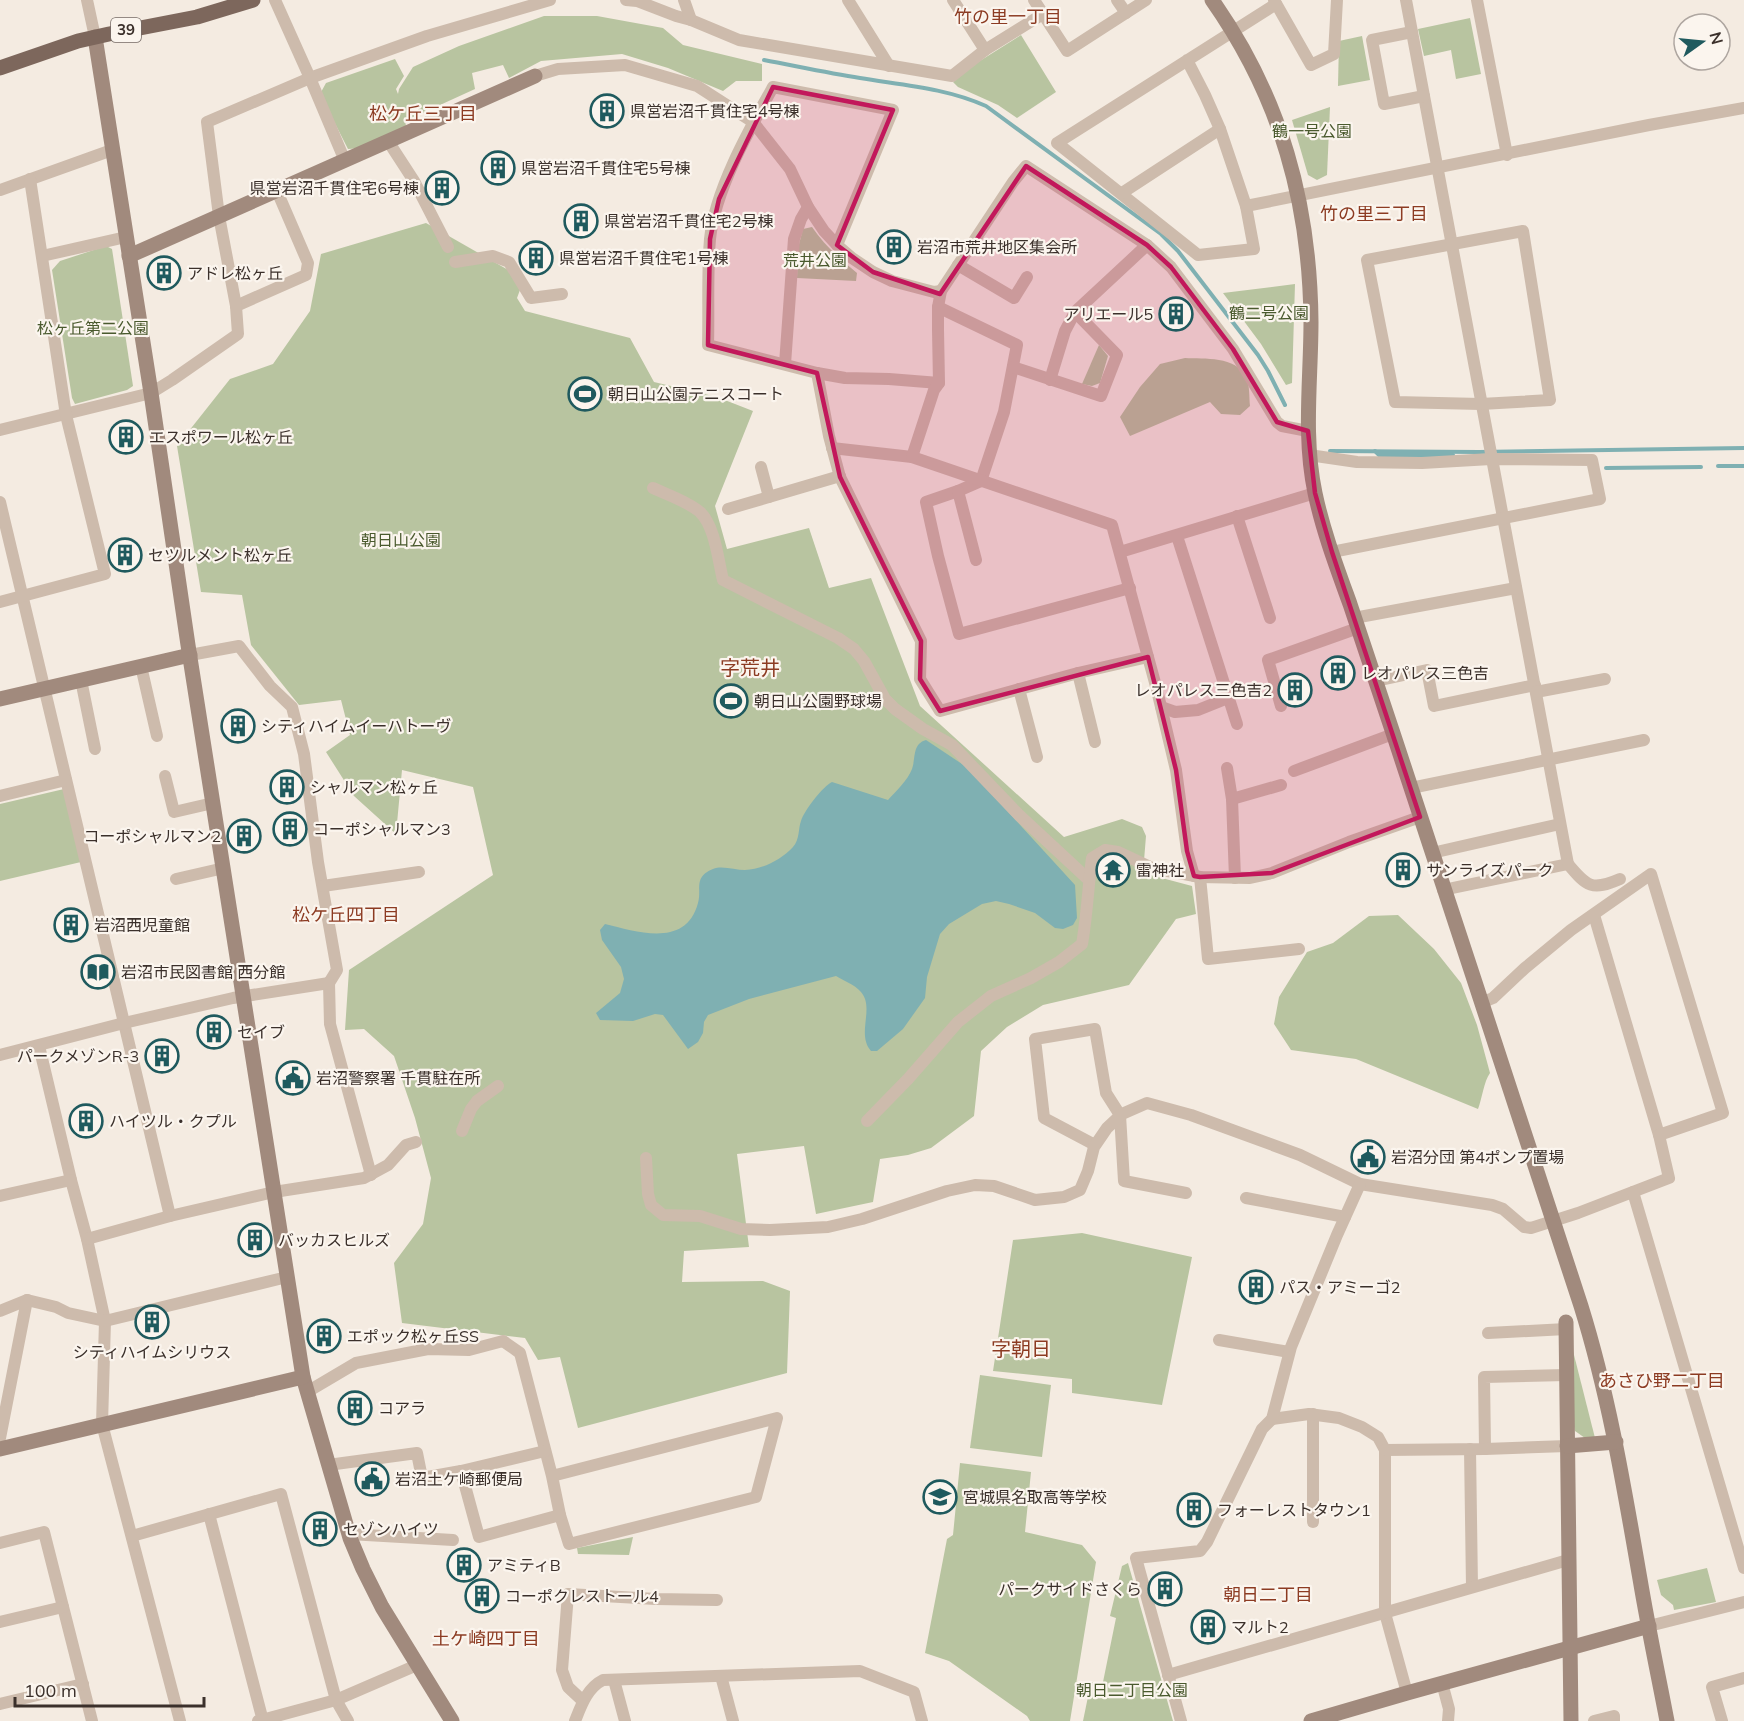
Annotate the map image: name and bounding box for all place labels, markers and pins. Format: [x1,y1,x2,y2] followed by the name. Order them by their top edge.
[589,93,625,129] building icon: 県営岩沼千貫住宅4号棟
[630,101,800,121] place label: 県営岩沼千貫住宅4号棟
[480,150,516,186] building icon: 県営岩沼千貫住宅5号棟
[521,158,691,178] place label: 県営岩沼千貫住宅5号棟
[424,170,460,206] building icon: 県営岩沼千貫住宅6号棟
[249,178,419,198] place label: 県営岩沼千貫住宅6号棟
[563,203,599,239] building icon: 県営岩沼千貫住宅2号棟
[604,211,774,231] place label: 県営岩沼千貫住宅2号棟
[876,229,912,265] building icon: 岩沼市荒井地区集会所
[917,237,1077,257] place label: 岩沼市荒井地区集会所
[518,240,554,276] building icon: 県営岩沼千貫住宅1号棟
[559,248,729,268] place label: 県営岩沼千貫住宅1号棟
[146,255,182,291] building icon: アドレ松ヶ丘
[187,263,283,283] place label: アドレ松ヶ丘
[1158,296,1194,332] building icon: アリエール5
[1063,304,1153,324] place label: アリエール5
[567,376,603,412] sports icon: 朝日山公園テニスコート
[608,384,784,404] place label: 朝日山公園テニスコート
[108,419,144,455] building icon: エスポワール松ヶ丘
[149,427,293,447] place label: エスポワール松ヶ丘
[107,537,143,573] building icon: セツルメント松ヶ丘
[148,545,292,565] place label: セツルメント松ヶ丘
[1320,655,1356,691] building icon: レオパレス三色吉
[1361,663,1489,683] place label: レオパレス三色吉
[1277,672,1313,708] building icon: レオパレス三色吉2
[1134,680,1272,700] place label: レオパレス三色吉2
[713,683,749,719] sports icon: 朝日山公園野球場
[754,691,882,711] place label: 朝日山公園野球場
[220,708,256,744] building icon: シティハイムイーハトーヴ
[261,716,452,736] place label: シティハイムイーハトーヴ
[269,769,305,805] building icon: シャルマン松ヶ丘
[310,777,438,797] place label: シャルマン松ヶ丘
[272,811,308,847] building icon: コーポシャルマン3
[226,818,262,854] building icon: コーポシャルマン2
[313,819,451,839] place label: コーポシャルマン3
[83,826,221,846] place label: コーポシャルマン2
[1095,852,1131,888] temple icon: 雷神社
[1385,852,1421,888] building icon: サンライズパーク
[1136,860,1184,880] place label: 雷神社
[1426,860,1554,880] place label: サンライズパーク
[53,907,89,943] building icon: 岩沼西児童館
[94,915,190,935] place label: 岩沼西児童館
[80,954,116,990] library icon: 岩沼市民図書館 西分館
[121,962,285,982] place label: 岩沼市民図書館 西分館
[196,1014,232,1050] building icon: セイブ
[237,1022,285,1042] place label: セイブ
[144,1038,180,1074] building icon: パークメゾンR-3
[16,1046,139,1066] place label: パークメゾンR-3
[275,1060,311,1096] public building icon: 岩沼警察署 千貫駐在所
[316,1068,480,1088] place label: 岩沼警察署 千貫駐在所
[68,1103,104,1139] building icon: ハイツル・クプル
[109,1111,237,1131] place label: ハイツル・クプル
[1350,1139,1386,1175] public building icon: 岩沼分団 第4ポンプ置場
[1391,1147,1564,1167] place label: 岩沼分団 第4ポンプ置場
[237,1222,273,1258] building icon: バッカスヒルズ
[278,1230,390,1250] place label: バッカスヒルズ
[1238,1269,1274,1305] building icon: パス・アミーゴ2
[1279,1277,1400,1297] place label: パス・アミーゴ2
[134,1304,170,1340] building icon: シティハイムシリウス
[306,1318,342,1354] building icon: エポック松ヶ丘SS
[347,1326,479,1346] place label: エポック松ヶ丘SS
[73,1342,231,1362] place label: シティハイムシリウス
[337,1390,373,1426] building icon: コアラ
[378,1398,426,1418] place label: コアラ
[354,1461,390,1497] public building icon: 岩沼土ケ崎郵便局
[395,1469,523,1489] place label: 岩沼土ケ崎郵便局
[922,1479,958,1515] school or university icon: 宮城県名取高等学校
[963,1487,1107,1507] place label: 宮城県名取高等学校
[1176,1492,1212,1528] building icon: フォーレストタウン1
[1217,1500,1371,1520] place label: フォーレストタウン1
[302,1511,338,1547] building icon: セゾンハイツ
[343,1519,439,1539] place label: セゾンハイツ
[446,1547,482,1583] building icon: アミティB
[487,1555,561,1575] place label: アミティB
[1147,1571,1183,1607] building icon: パークサイドさくら
[464,1578,500,1614] building icon: コーポクレストール4
[998,1579,1142,1599] place label: パークサイドさくら
[505,1586,659,1606] place label: コーポクレストール4
[1190,1609,1226,1645] building icon: マルト2
[1231,1617,1289,1637] place label: マルト2

